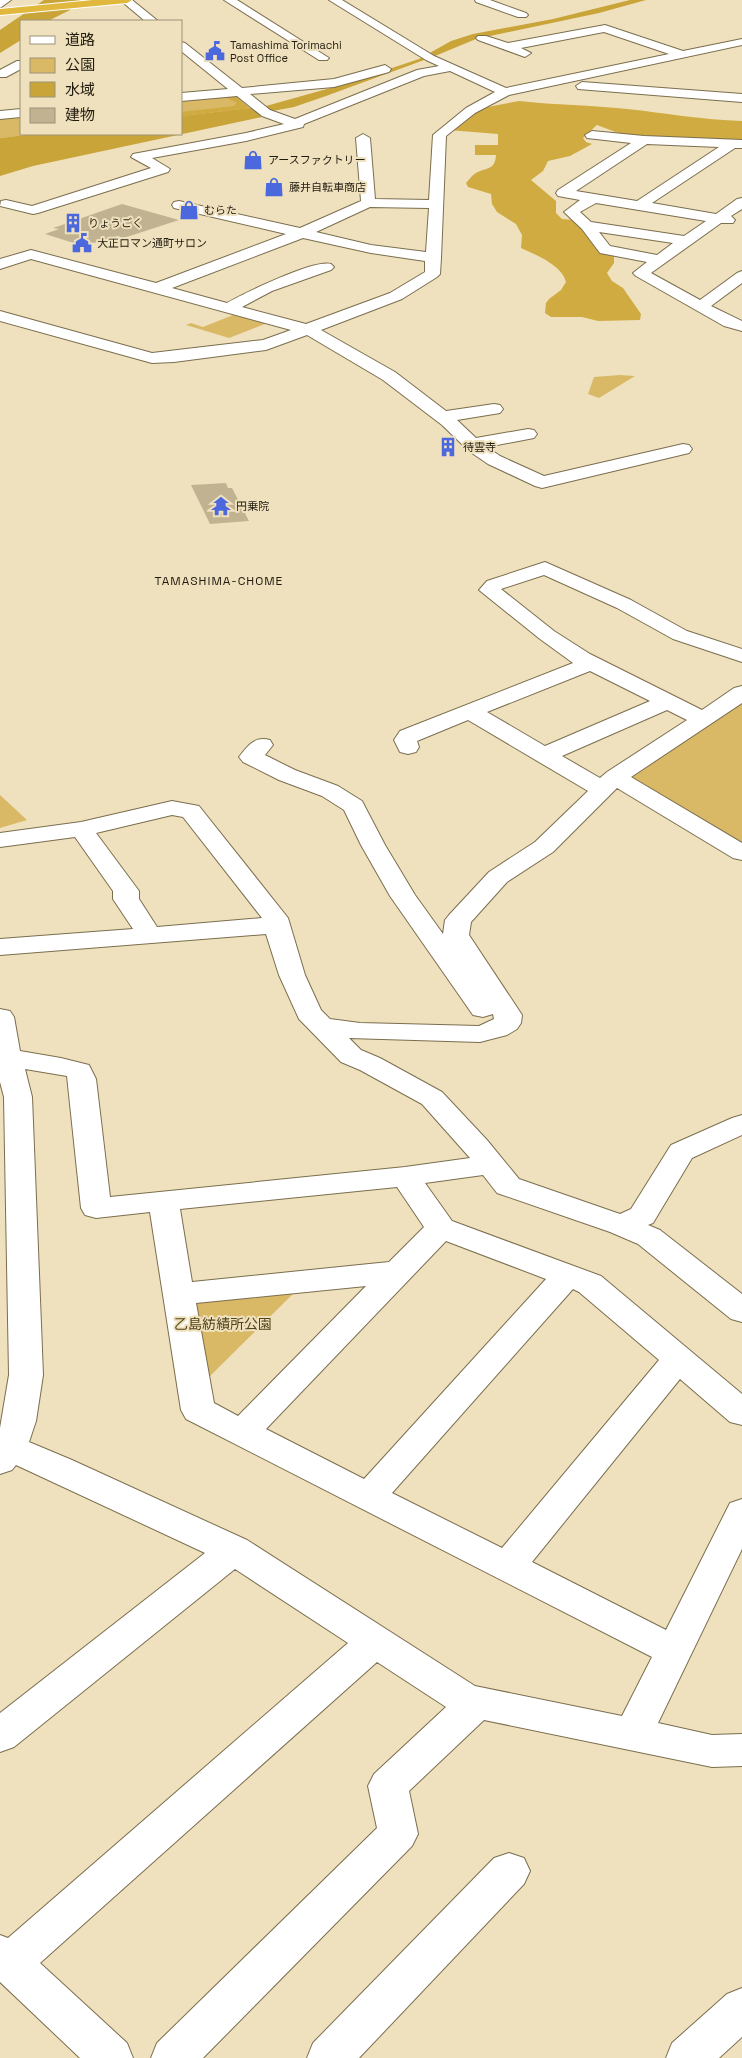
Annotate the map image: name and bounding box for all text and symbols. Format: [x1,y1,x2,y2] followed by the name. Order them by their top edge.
[20,20,182,135] legend
[65,30,95,49] text: 道路
[230,38,342,65] place label: Tamashima Torimachi Post Office
[204,40,226,62] public building icon: Tamashima Torimachi Post Office
[65,55,95,74] text: 公園
[65,80,95,99] text: 水域
[65,105,95,124] text: 建物
[242,149,264,171] shop icon: アースファクトリー
[268,153,366,167] place label: アースファクトリー
[263,176,285,198] shop icon: 藤井自転車商店
[289,180,366,194] place label: 藤井自転車商店
[178,199,200,221] shop icon: むらた
[204,203,237,217] place label: むらた
[62,212,84,234] building icon: りょうごく
[88,216,143,230] place label: りょうごく
[71,232,93,254] public building icon: 大正ロマン通町サロン
[97,236,207,250] place label: 大正ロマン通町サロン
[437,436,459,458] building icon: 待雲寺
[463,440,496,454] place label: 待雲寺
[210,495,232,517] temple icon: 円乗院
[236,499,269,513] place label: 円乗院
[155,573,283,589] district label: TAMASHIMA-CHOME
[174,1315,272,1333] park label: 乙島紡績所公園

